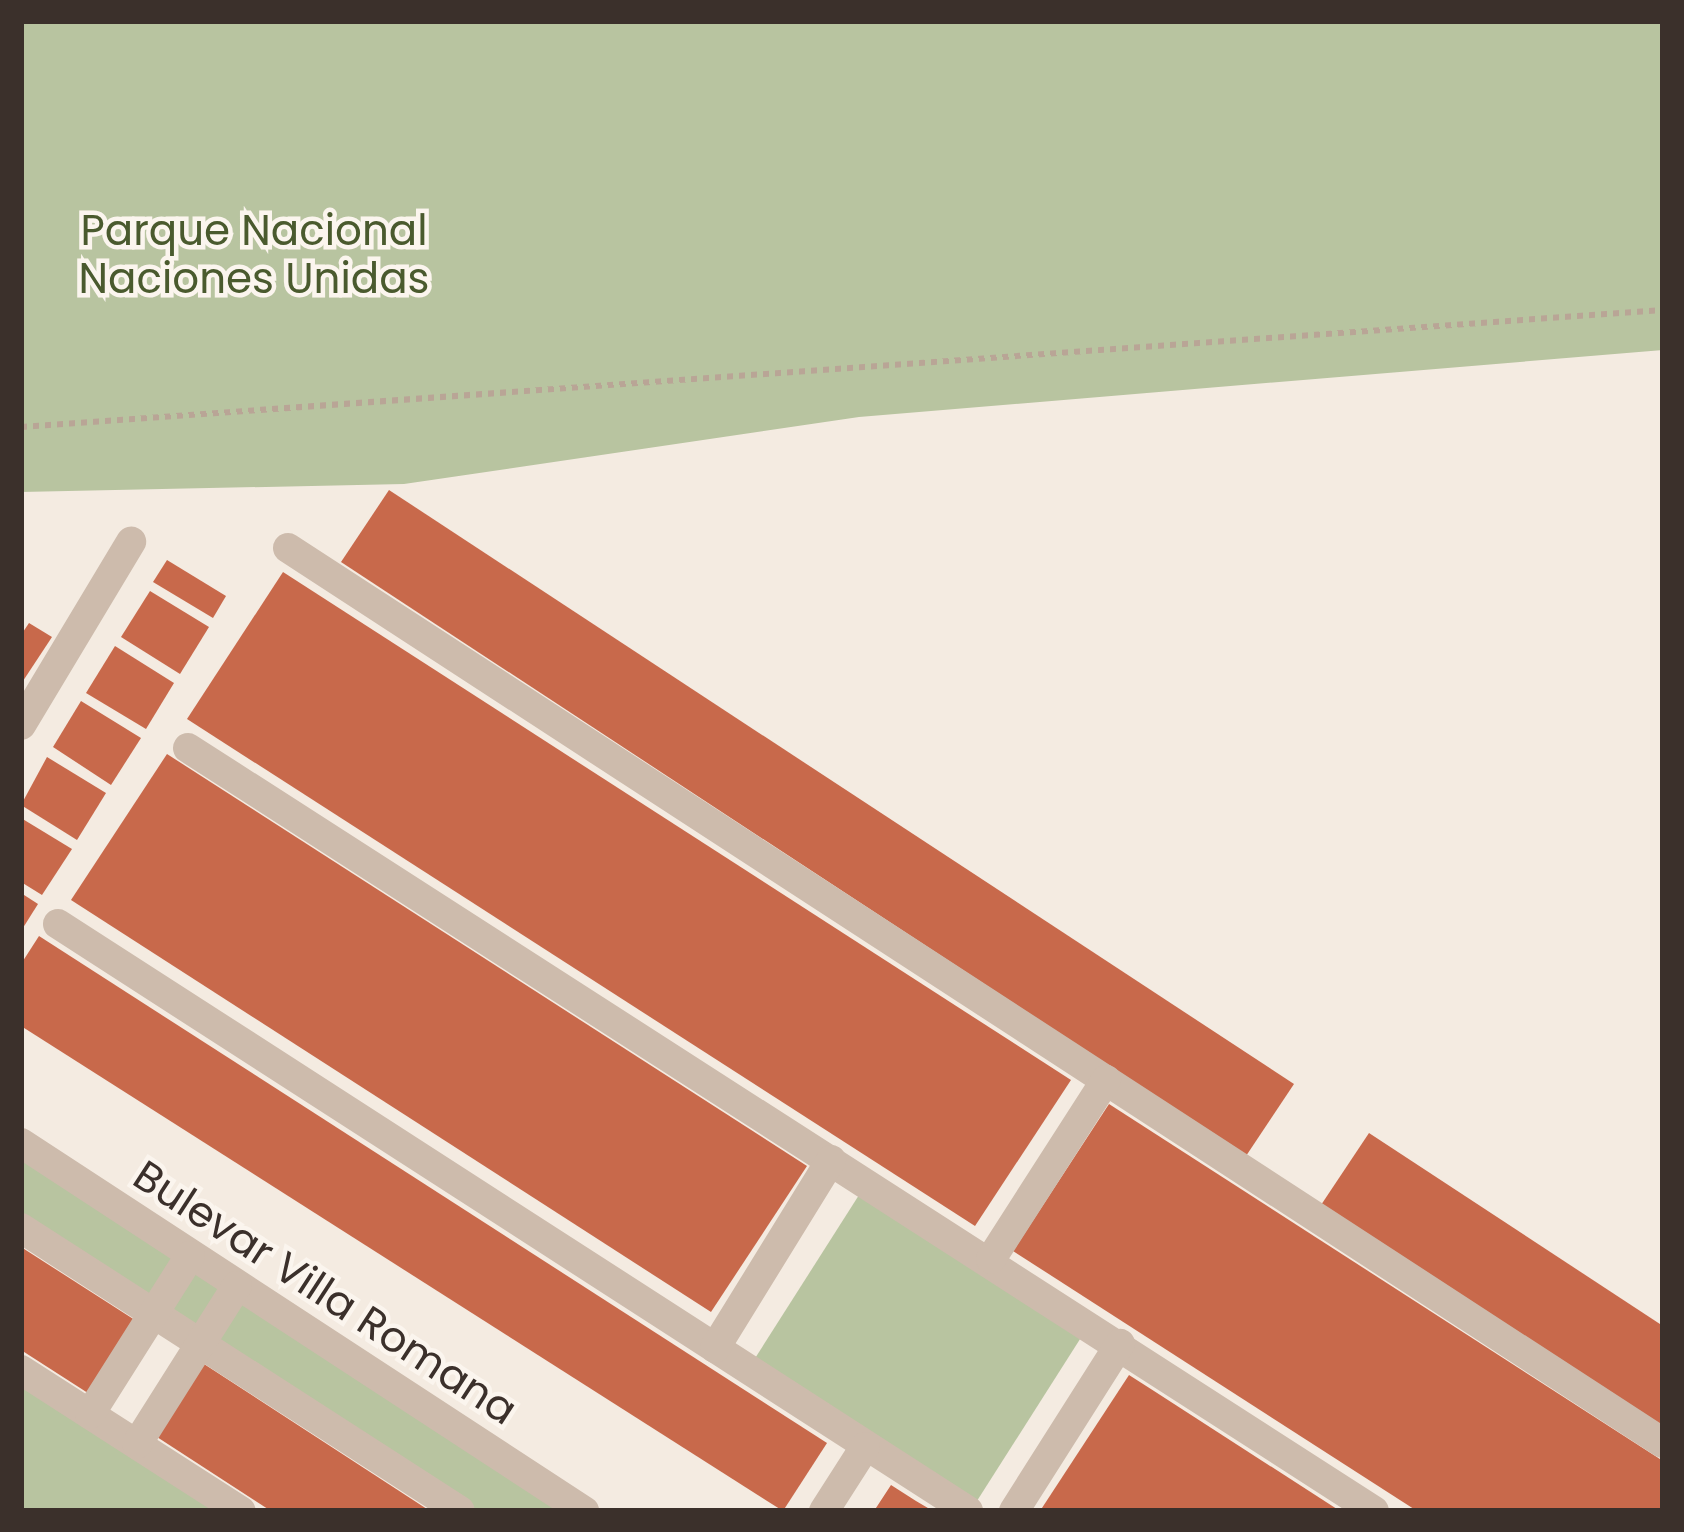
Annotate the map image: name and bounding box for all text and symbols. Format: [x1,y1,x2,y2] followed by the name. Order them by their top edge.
[79,206,429,304] park label: Parque Nacional Naciones Unidas
[124,1150,526,1436] street label: Bulevar Villa Romana

